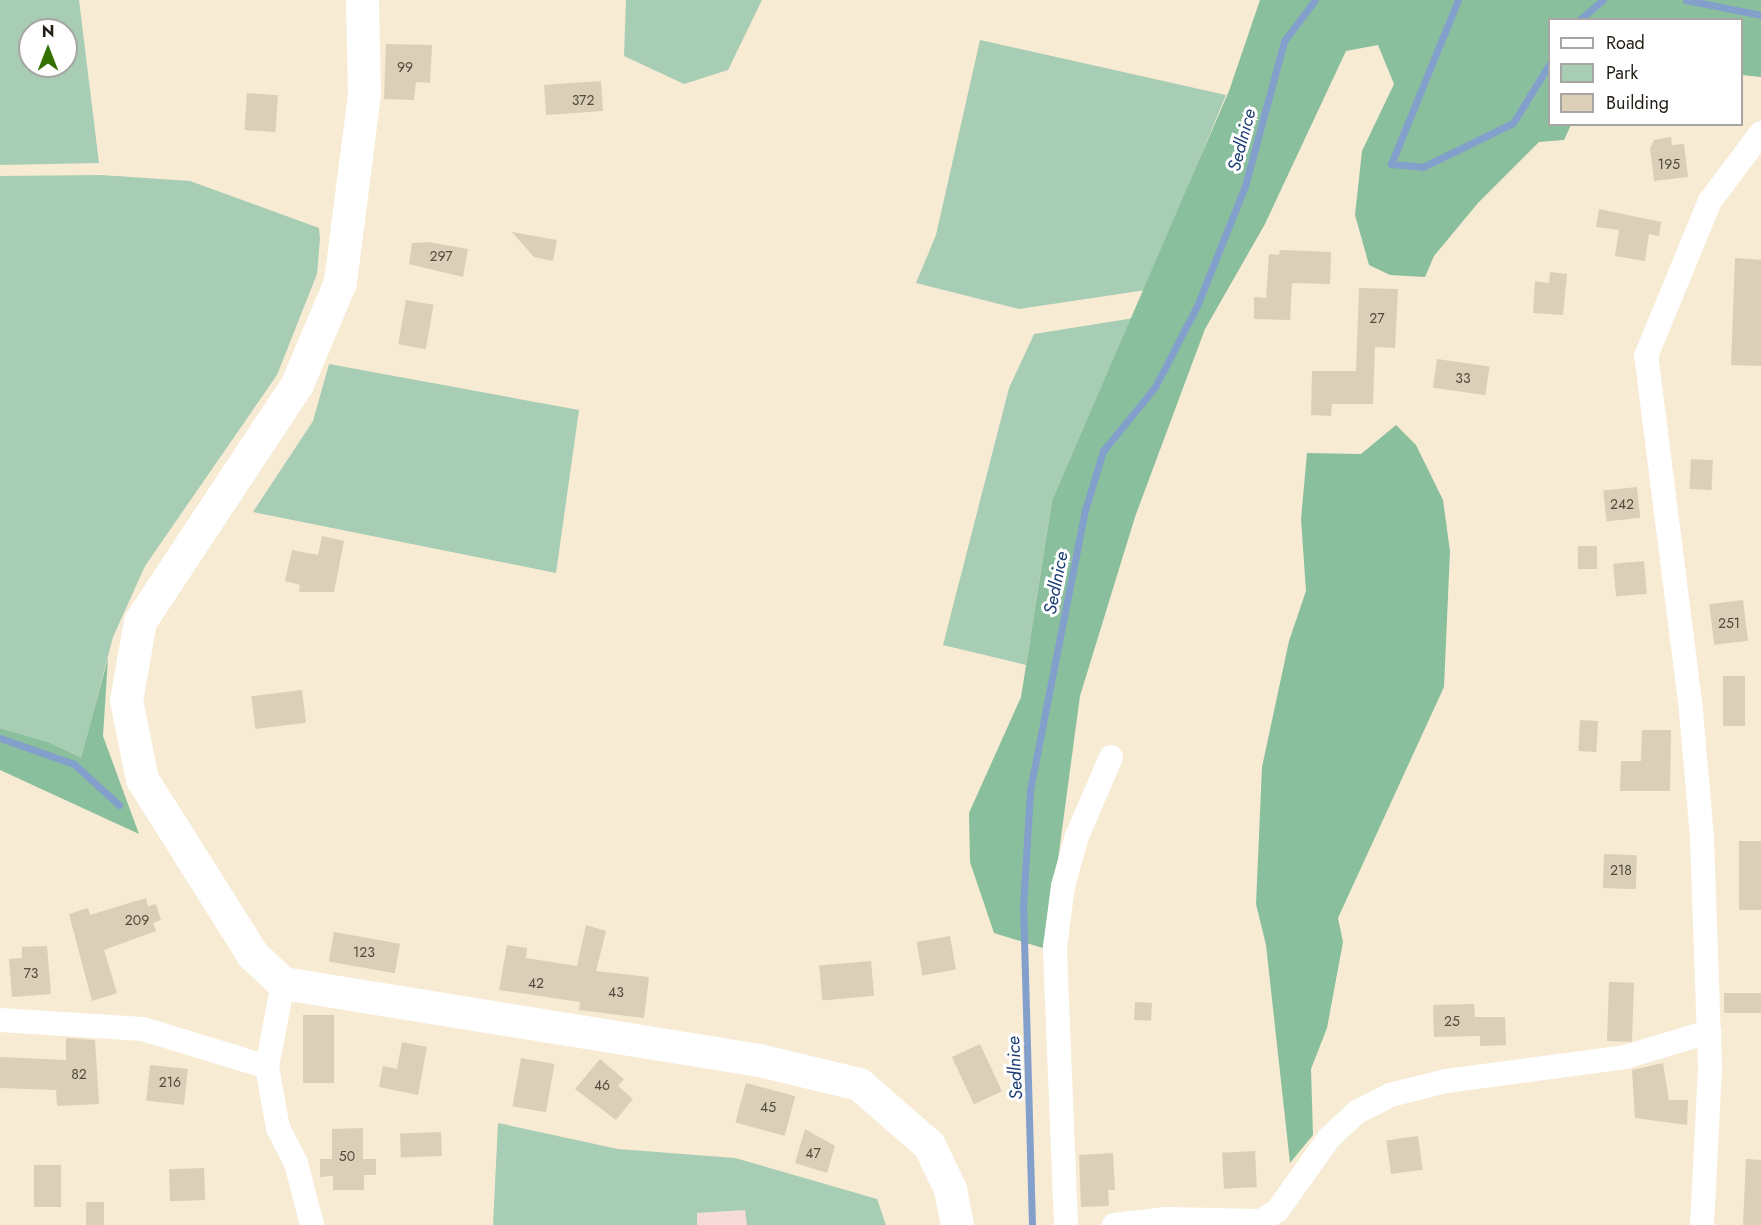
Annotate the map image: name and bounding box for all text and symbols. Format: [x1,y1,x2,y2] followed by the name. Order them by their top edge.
[18,18,78,78] north arrow
[1548,18,1743,126] legend
[42,20,54,43] text: N
[1606,30,1645,56] text: Road
[397,59,413,75] house number: 99
[1606,60,1638,86] text: Park
[1606,90,1669,116] text: Building
[572,92,594,108] house number: 372
[1223,106,1261,174] water label: Sedlnice
[1658,156,1680,172] house number: 195
[430,248,452,264] house number: 297
[1369,310,1385,326] house number: 27
[1455,370,1471,386] house number: 33
[1610,496,1634,512] house number: 242
[1039,550,1073,616] water label: Sedlnice
[1718,615,1740,631] house number: 251
[1610,862,1632,878] house number: 218
[125,912,149,928] house number: 209
[353,944,375,960] house number: 123
[24,965,38,981] house number: 73
[528,975,544,991] house number: 42
[608,984,624,1000] house number: 43
[1444,1013,1460,1029] house number: 25
[1003,1036,1027,1100] water label: Sedlnice
[71,1066,87,1082] house number: 82
[159,1074,181,1090] house number: 216
[594,1077,610,1093] house number: 46
[760,1099,776,1115] house number: 45
[805,1145,821,1161] house number: 47
[339,1148,355,1164] house number: 50

